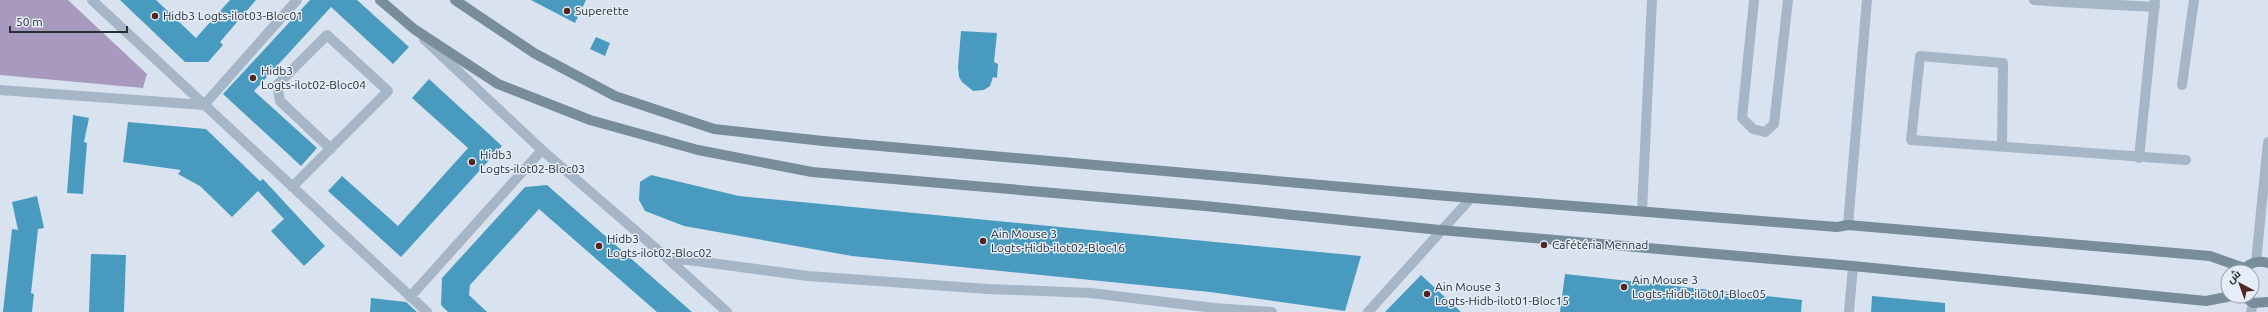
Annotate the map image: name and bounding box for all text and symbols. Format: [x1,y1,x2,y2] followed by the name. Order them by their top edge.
[575,4,629,17] place label: Superette
[562,6,572,16] marker: Superette
[10,8,127,34] scale bar
[163,9,303,22] place label: Hidb3 Logts-ilot03-Bloc01
[150,11,160,21] marker: Hidb3 Logts-ilot03-Bloc01
[16,15,43,28] text: 50 m
[261,64,366,91] place label: Hidb3 Logts-ilot02-Bloc04
[248,73,258,83] marker: Hidb3 Logts-ilot02-Bloc04
[480,148,585,175] place label: Hidb3 Logts-ilot02-Bloc03
[467,157,477,167] marker: Hidb3 Logts-ilot02-Bloc03
[991,227,1125,254] place label: Ain Mouse 3 Logts-Hidb-ilot02-Bloc16
[607,232,712,259] place label: Hidb3 Logts-ilot02-Bloc02
[978,236,988,246] marker: Ain Mouse 3 Logts-Hidb-ilot02-Bloc16
[1552,238,1648,251] place label: Cafétéria Mennad
[1539,240,1549,250] marker: Cafétéria Mennad
[594,241,604,251] marker: Hidb3 Logts-ilot02-Bloc02
[2220,264,2260,304] north arrow
[2224,267,2243,286] text: ش
[1632,273,1766,300] place label: Ain Mouse 3 Logts-Hidb-ilot01-Bloc05
[1435,280,1569,307] place label: Ain Mouse 3 Logts-Hidb-ilot01-Bloc15
[1619,282,1629,292] marker: Ain Mouse 3 Logts-Hidb-ilot01-Bloc05
[1422,289,1432,299] marker: Ain Mouse 3 Logts-Hidb-ilot01-Bloc15

